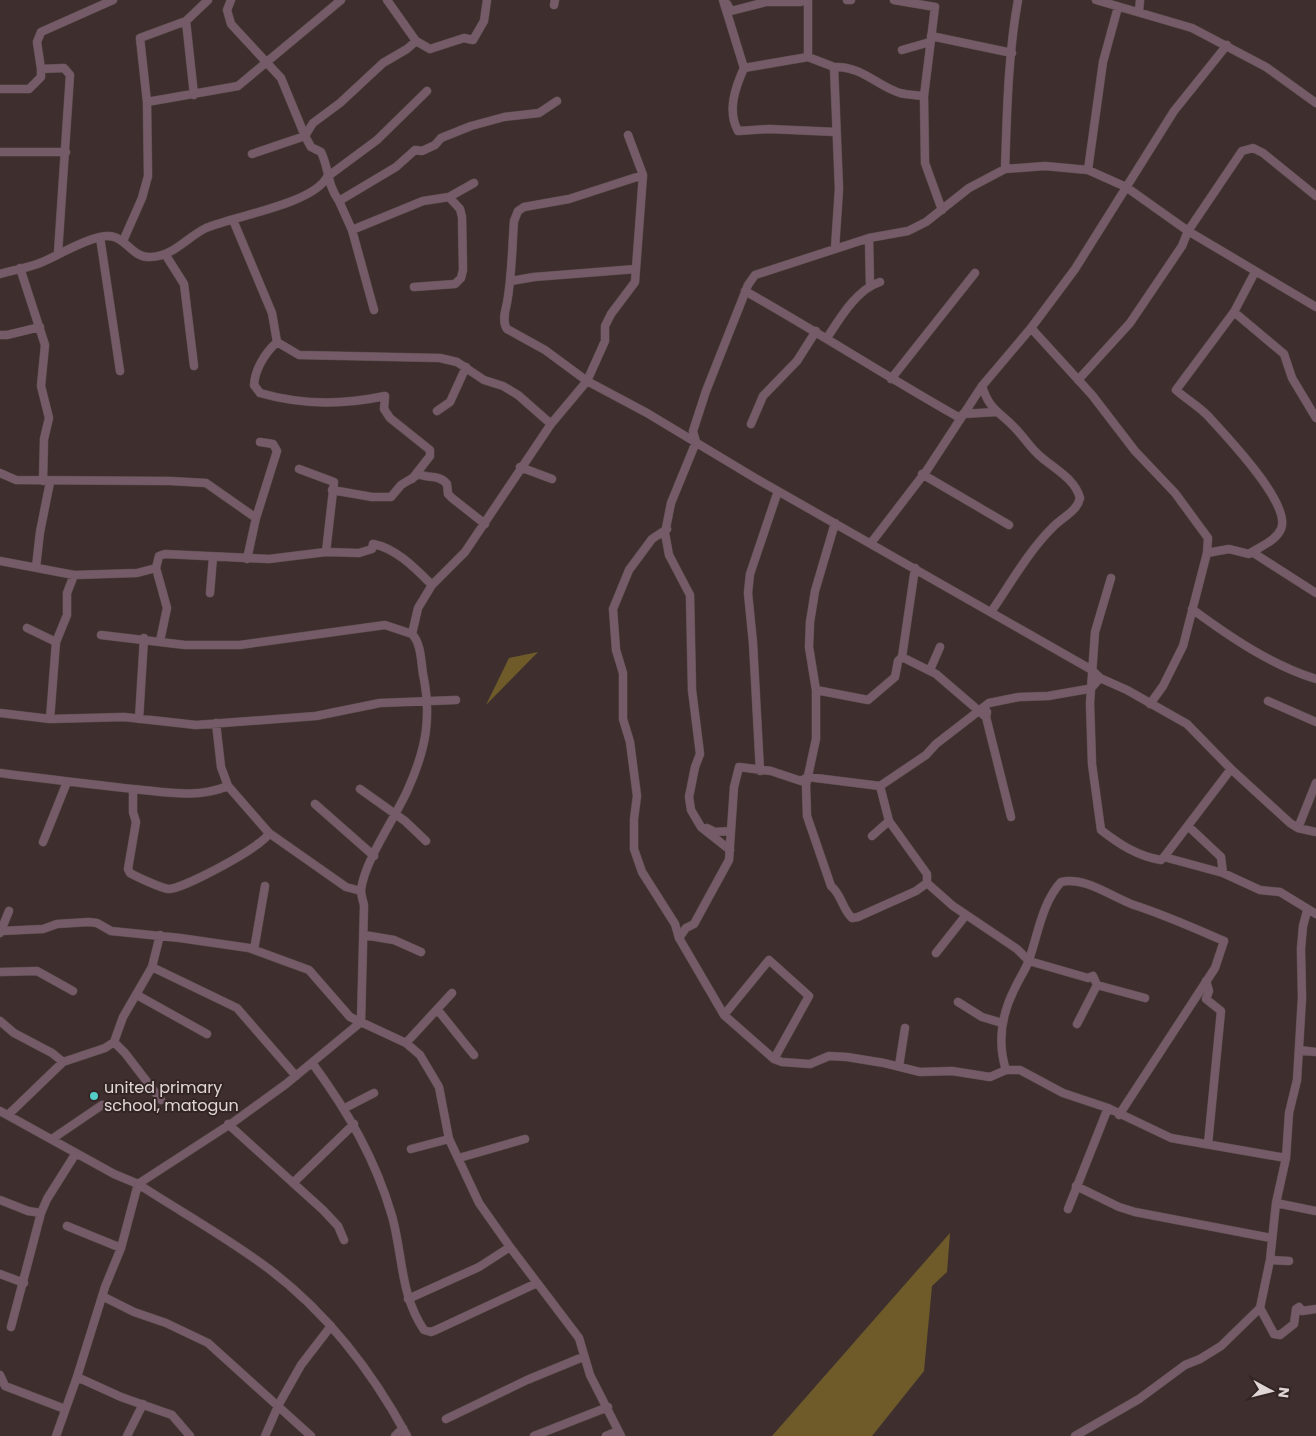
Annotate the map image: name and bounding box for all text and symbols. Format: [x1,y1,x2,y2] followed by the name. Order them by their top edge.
[104,1076,239,1117] place label: united primary school, matogun
[88,1090,100,1102] marker: united primary school, matogun
[1246,1366,1296,1416] north arrow
[1273,1386,1294,1399] text: N

